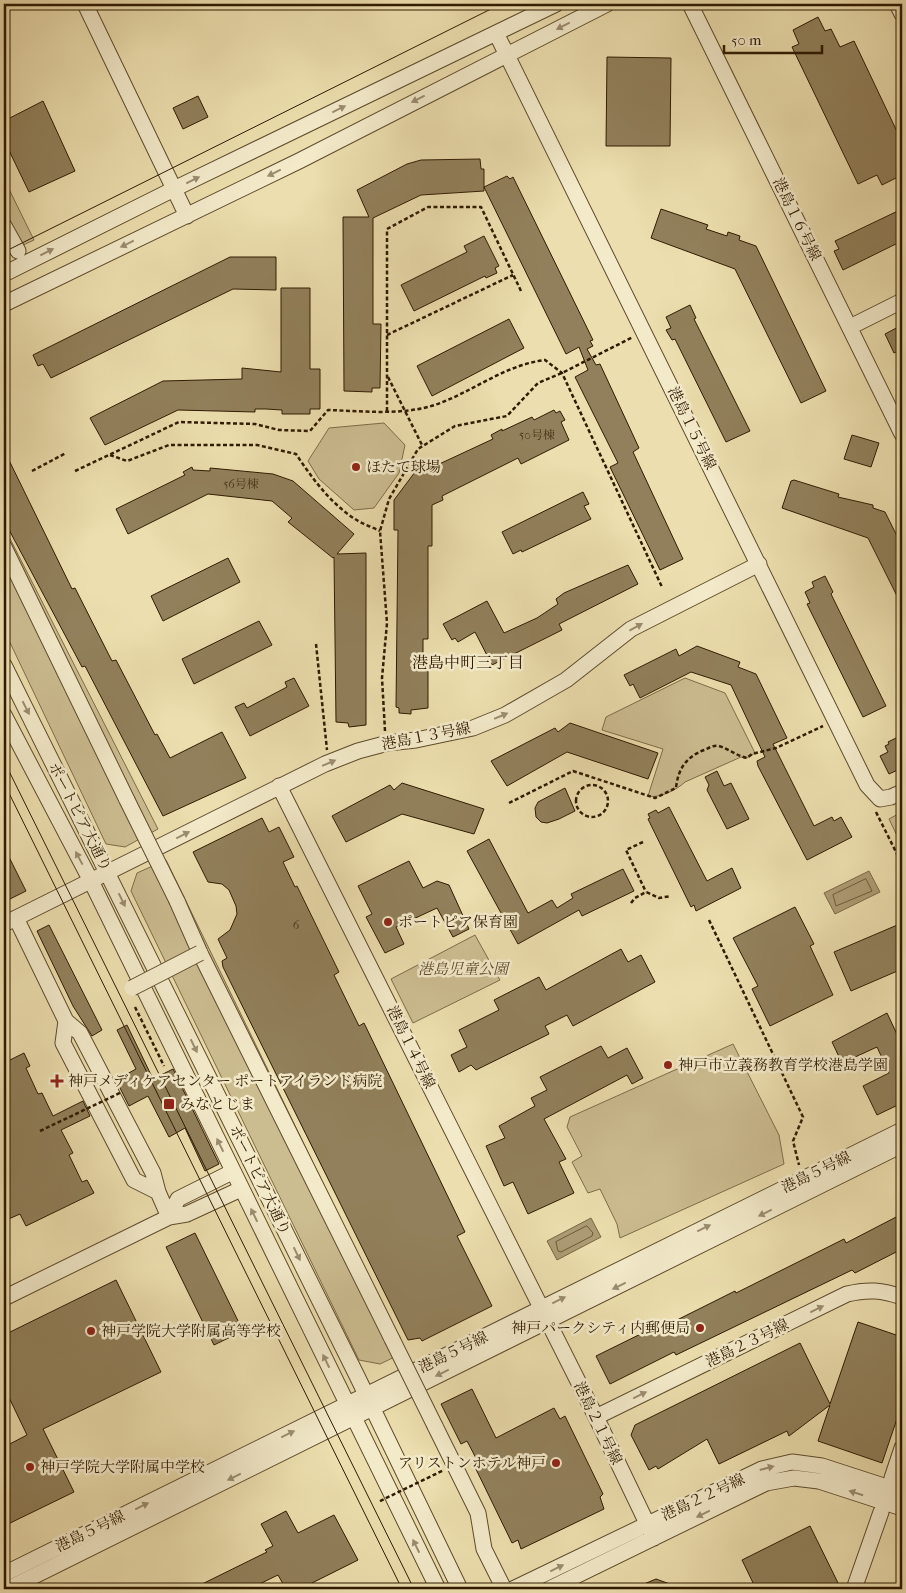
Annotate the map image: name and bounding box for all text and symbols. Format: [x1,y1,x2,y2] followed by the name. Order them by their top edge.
[556,22,570,30] one-way arrow
[724,22,821,54] scale bar
[731,31,762,49] text: 50 m
[411,95,425,103] one-way arrow
[332,105,346,113] one-way arrow
[266,169,281,178] one-way arrow
[769,175,825,263] street label: 港島１６号線
[186,176,200,184] one-way arrow
[120,241,134,249] one-way arrow
[40,248,54,256] one-way arrow
[664,384,720,472] street label: 港島１５号線
[519,428,555,442] house number: 50号棟
[366,458,441,476] place label: ほたて球場
[350,461,362,473] marker: ほたて球場
[223,477,259,491] house number: 56号棟
[629,622,643,631] one-way arrow
[412,653,524,672] district label: 港島中町三丁目
[22,701,30,715] one-way arrow
[494,712,508,720] one-way arrow
[380,719,472,753] street label: 港島１３号線
[322,758,336,766] one-way arrow
[45,759,115,875] street label: ポートピア大通り
[176,831,190,839] one-way arrow
[75,850,83,865] one-way arrow
[118,893,126,907] one-way arrow
[398,913,518,931] place label: ポートピア保育園
[382,916,394,928] marker: ポートピア保育園
[293,918,300,932] house number: 6
[418,960,511,978] park label: 港島児童公園
[383,1003,439,1091] street label: 港島１４号線
[190,1039,198,1053] one-way arrow
[678,1056,888,1074] place label: 神戸市立義務教育学校港島学園
[662,1059,674,1071] marker: 神戸市立義務教育学校港島学園
[68,1072,382,1090] place label: 神戸メディケアセンター ポートアイランド病院
[50,1074,64,1088] marker: 神戸メディケアセンター ポートアイランド病院
[180,1095,255,1113] place label: みなとじま
[162,1097,176,1111] marker: みなとじま
[226,1122,294,1238] street label: ポートピア大通り
[215,1138,223,1152] one-way arrow
[778,1147,854,1197] street label: 港島５号線
[249,1208,258,1223] one-way arrow
[757,1209,772,1217] one-way arrow
[697,1224,711,1232] one-way arrow
[293,1247,301,1261] one-way arrow
[612,1282,626,1290] one-way arrow
[552,1296,566,1304] one-way arrow
[810,1305,824,1313] one-way arrow
[703,1315,791,1371] street label: 港島２３号線
[511,1319,690,1337] place label: 神戸パークシティ内郵便局
[101,1322,281,1340] place label: 神戸学院大学附属高等学校
[694,1322,706,1334] marker: 神戸パークシティ内郵便局
[85,1325,97,1337] marker: 神戸学院大学附属高等学校
[415,1327,491,1377] street label: 港島５号線
[321,1354,329,1368] one-way arrow
[435,1370,449,1378] one-way arrow
[570,1379,626,1467] street label: 港島２１号線
[633,1391,647,1399] one-way arrow
[280,1430,295,1438] one-way arrow
[398,1454,546,1472] place label: アリストンホテル神戸
[550,1457,562,1469] marker: アリストンホテル神戸
[40,1458,205,1476] place label: 神戸学院大学附属中学校
[24,1461,36,1473] marker: 神戸学院大学附属中学校
[759,1464,774,1472] one-way arrow
[658,1470,748,1524] street label: 港島２２号線
[227,1473,241,1481] one-way arrow
[848,1489,863,1497] one-way arrow
[135,1502,149,1510] one-way arrow
[52,1506,128,1556] street label: 港島５号線
[696,1510,710,1518] one-way arrow
[412,1538,421,1553] one-way arrow
[550,1564,564,1572] one-way arrow

